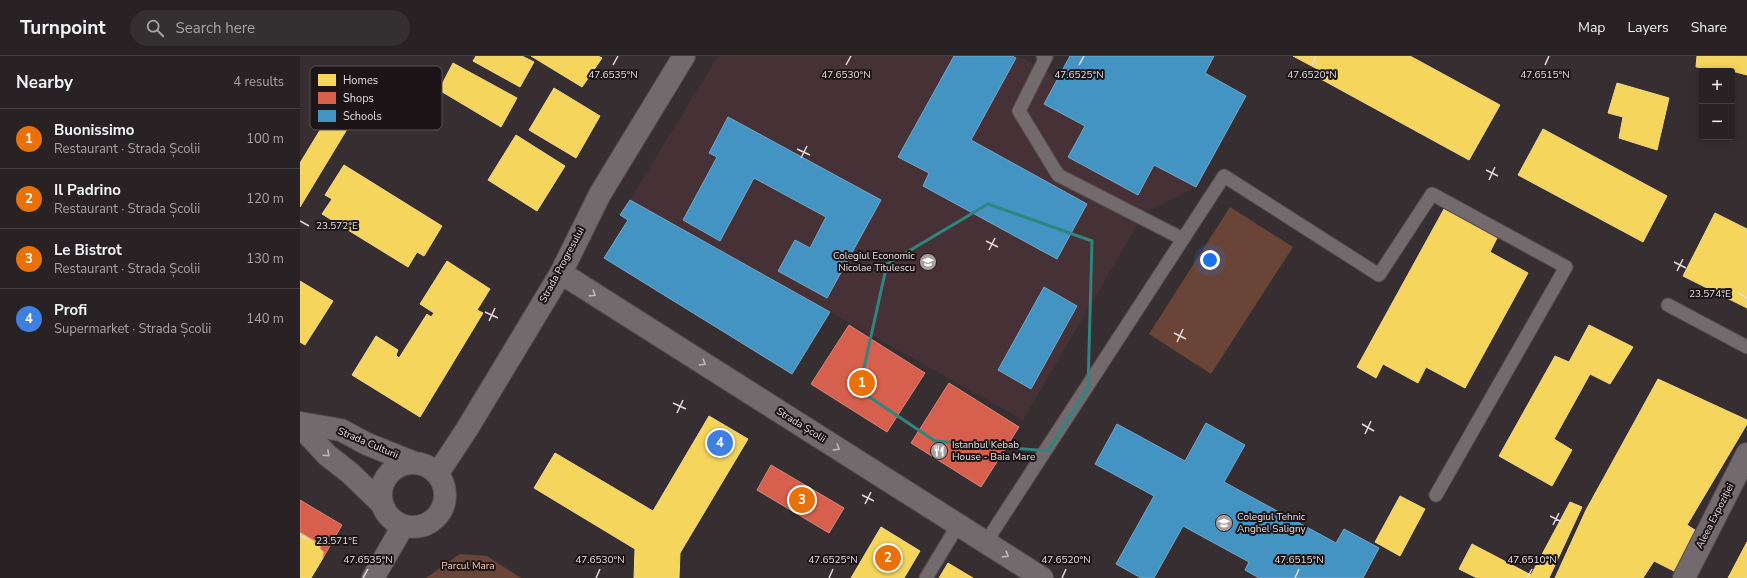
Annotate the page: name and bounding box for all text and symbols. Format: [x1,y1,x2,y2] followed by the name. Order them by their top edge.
[130,10,410,46] search box
[20,15,106,41] text: Turnpoint
[144,17,166,39] icon: search
[176,18,255,38] text: Search here
[1578,18,1605,37] text: Map
[1627,18,1669,37] text: Layers
[1691,18,1727,37] text: Share
[310,66,442,130] legend
[588,68,638,82] text: 47.6535°N
[821,68,871,82] text: 47.6530°N
[1054,68,1104,82] text: 47.6525°N
[1287,68,1337,82] text: 47.6520°N
[1520,68,1570,82] text: 47.6515°N
[1699,68,1735,140] map controls
[1699,68,1735,104] button: +
[16,71,73,94] text: Nearby
[233,73,284,91] text: 4 results
[343,73,378,88] text: Homes
[343,91,374,106] text: Shops
[1699,104,1735,140] button: −
[343,109,382,124] text: Schools
[54,120,135,140] text: Buonissimo
[25,130,33,148] text: 1
[246,130,284,148] text: 100 m
[54,140,200,158] text: Restaurant · Strada Școlii
[54,180,121,200] text: Il Padrino
[25,190,33,208] text: 2
[246,190,284,208] text: 120 m
[54,200,200,218] text: Restaurant · Strada Școlii
[316,219,358,233] text: 23.572°E
[536,225,588,305] street label: Strada Progresului
[54,240,122,260] text: Le Bistrot
[833,249,915,275] place label: Colegiul Economic Nicolae Titulescu
[25,250,33,268] text: 3
[246,250,284,268] text: 130 m
[1200,250,1220,270] your location
[918,252,938,272] school or university icon: Colegiul Economic Nicolae Titulescu
[54,260,200,278] text: Restaurant · Strada Școlii
[1689,287,1731,301] text: 23.574°E
[589,289,596,296] one-way arrow
[54,300,87,320] text: Profi
[25,310,33,328] text: 4
[246,310,284,328] text: 140 m
[54,320,211,338] text: Supermarket · Strada Școlii
[699,359,706,366] one-way arrow
[849,368,875,398] pin: 1
[774,404,828,446] street label: Strada Școlii
[336,424,400,462] street label: Strada Culturii
[707,428,733,458] pin: 4
[952,438,1035,464] place label: Istanbul Kebab House - Baia Mare
[929,441,949,461] restaurant icon: Istanbul Kebab House - Baia Mare
[833,443,840,451] one-way arrow
[322,449,330,457] one-way arrow
[1693,481,1737,551] street label: Aleea Expoziției
[789,485,815,515] pin: 3
[1237,510,1307,536] place label: Colegiul Tehnic Anghel Saligny
[1214,513,1234,533] school or university icon: Colegiul Tehnic Anghel Saligny
[316,534,358,548] text: 23.571°E
[875,543,901,573] pin: 2
[1001,550,1008,557] one-way arrow
[343,553,393,567] text: 47.6535°N
[575,553,625,567] text: 47.6530°N
[808,553,858,567] text: 47.6525°N
[1041,553,1091,567] text: 47.6520°N
[1274,553,1324,567] text: 47.6515°N
[1507,553,1557,567] text: 47.6510°N
[441,559,495,573] park label: Parcul Mara

